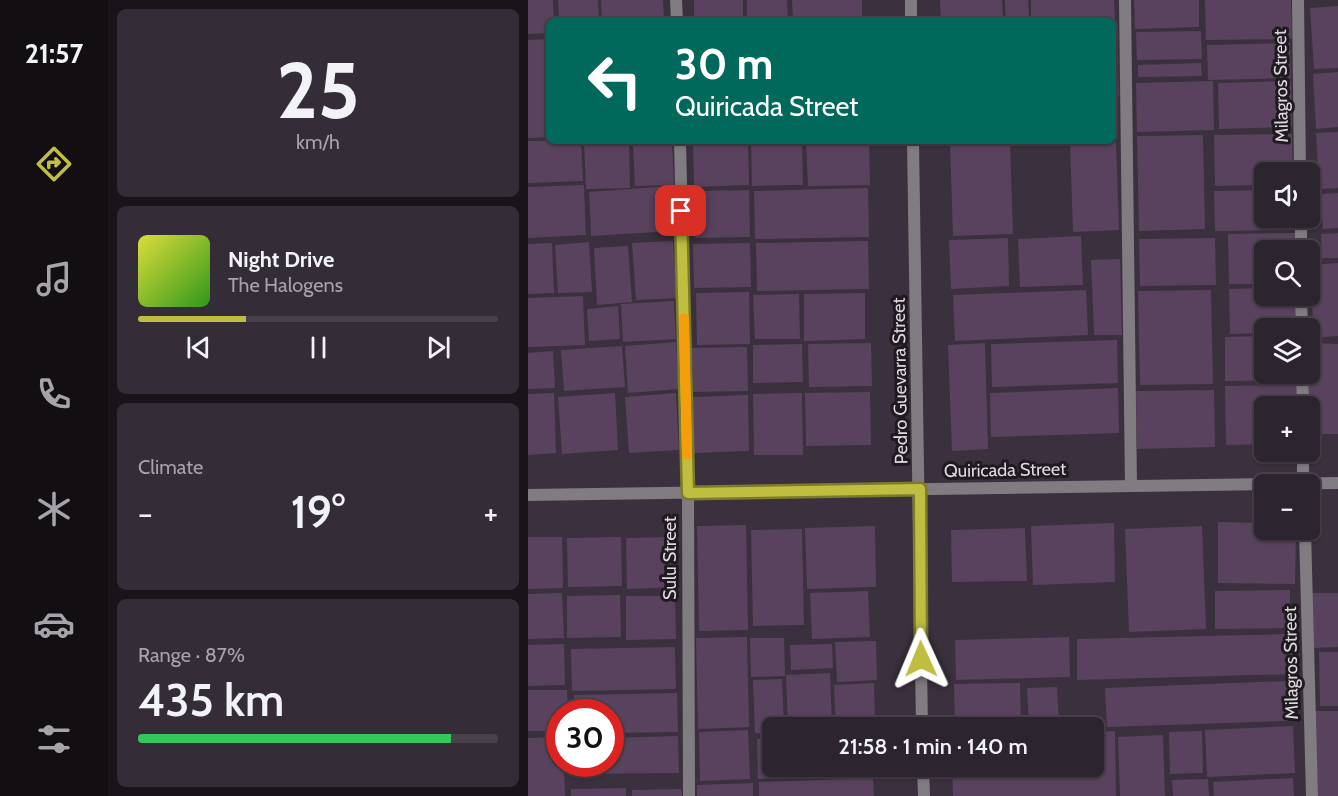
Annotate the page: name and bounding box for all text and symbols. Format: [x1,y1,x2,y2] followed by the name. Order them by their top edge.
[1269,29,1293,143] street label: Milagros Street
[25,37,83,70] text: 21:57
[675,38,773,90] text: 30 m
[576,42,654,120] icon: left
[276,43,360,138] text: 25
[675,90,858,123] text: Quiricada Street
[296,130,340,154] text: km/h
[33,143,75,185] icon: directions
[1254,162,1320,540] map controls
[1254,162,1320,228] button: sound
[655,185,706,236] pin
[664,194,697,227] icon: arrive
[1254,240,1320,306] button: search
[228,246,334,273] text: Night Drive
[33,258,75,300] icon: music
[228,273,343,297] text: The Halogens
[888,297,912,465] street label: Pedro Guevarra Street
[1254,318,1320,384] button: layers
[182,331,215,364] icon: previous
[302,331,335,364] icon: pause
[422,331,455,364] icon: next
[33,373,75,415] icon: phone
[1254,396,1320,462] button: +
[138,455,203,479] text: Climate
[944,458,1066,482] street label: Quiricada Street
[1254,474,1320,540] button: −
[291,485,345,539] text: 19°
[33,488,75,530] icon: climate
[138,493,153,533] text: −
[483,493,498,533] text: +
[659,516,681,600] street label: Sulu Street
[33,603,75,645] icon: car
[1279,606,1303,720] street label: Milagros Street
[889,627,953,691] position arrow
[138,643,245,667] text: Range · 87%
[138,673,284,727] text: 435 km
[546,699,624,777] speed limit sign: 30
[33,718,75,760] icon: filters
[838,733,1028,760] text: 21:58 · 1 min · 140 m

